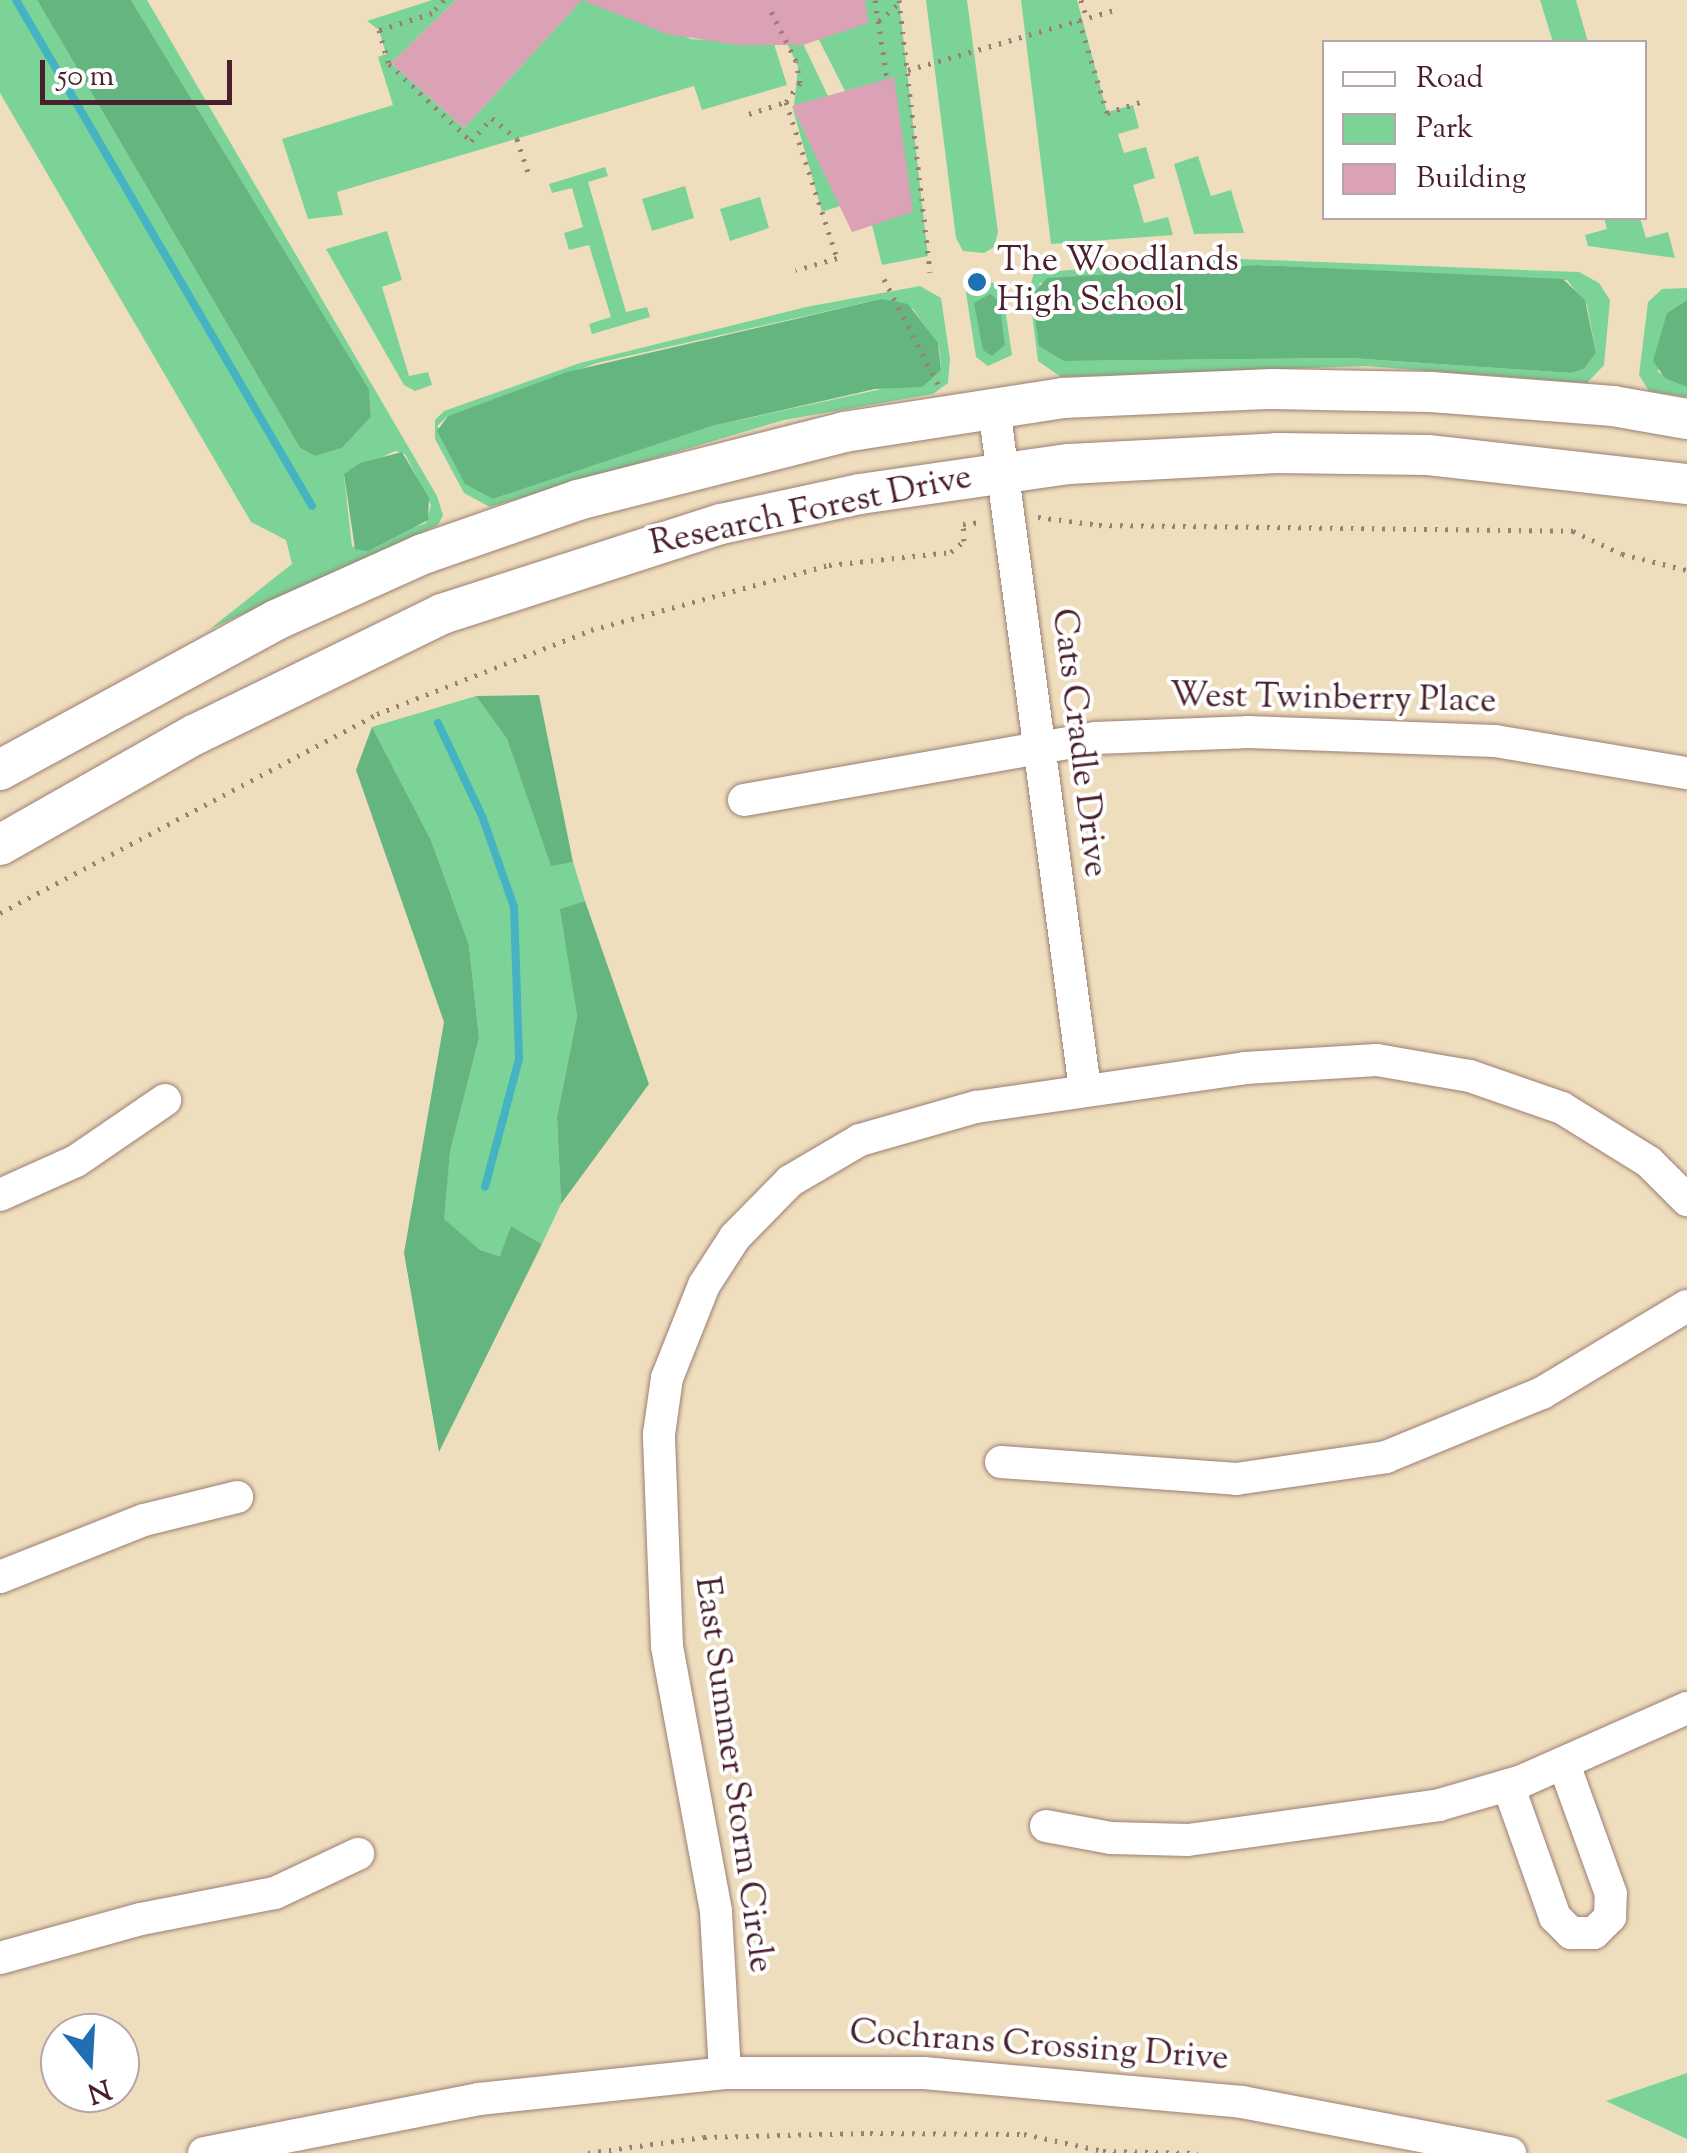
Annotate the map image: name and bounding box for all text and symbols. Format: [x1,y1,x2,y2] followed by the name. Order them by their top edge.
[45,40,238,102] scale bar
[1322,40,1647,220] legend
[57,56,114,99] text: 50 m
[1416,58,1483,101] text: Road
[1416,108,1473,151] text: Park
[1416,158,1526,201] text: Building
[997,241,1239,323] place label: The Woodlands High School
[966,271,988,293] marker: The Woodlands High School
[646,457,976,567] street label: Research Forest Drive
[1041,606,1115,880] street label: Cats Cradle Drive
[1169,676,1497,724] street label: West Twinberry Place
[683,1574,781,1976] street label: East Summer Storm Circle
[40,2013,140,2113] north arrow
[848,2013,1230,2081] street label: Cochrans Crossing Drive
[82,2067,115,2112] text: N

